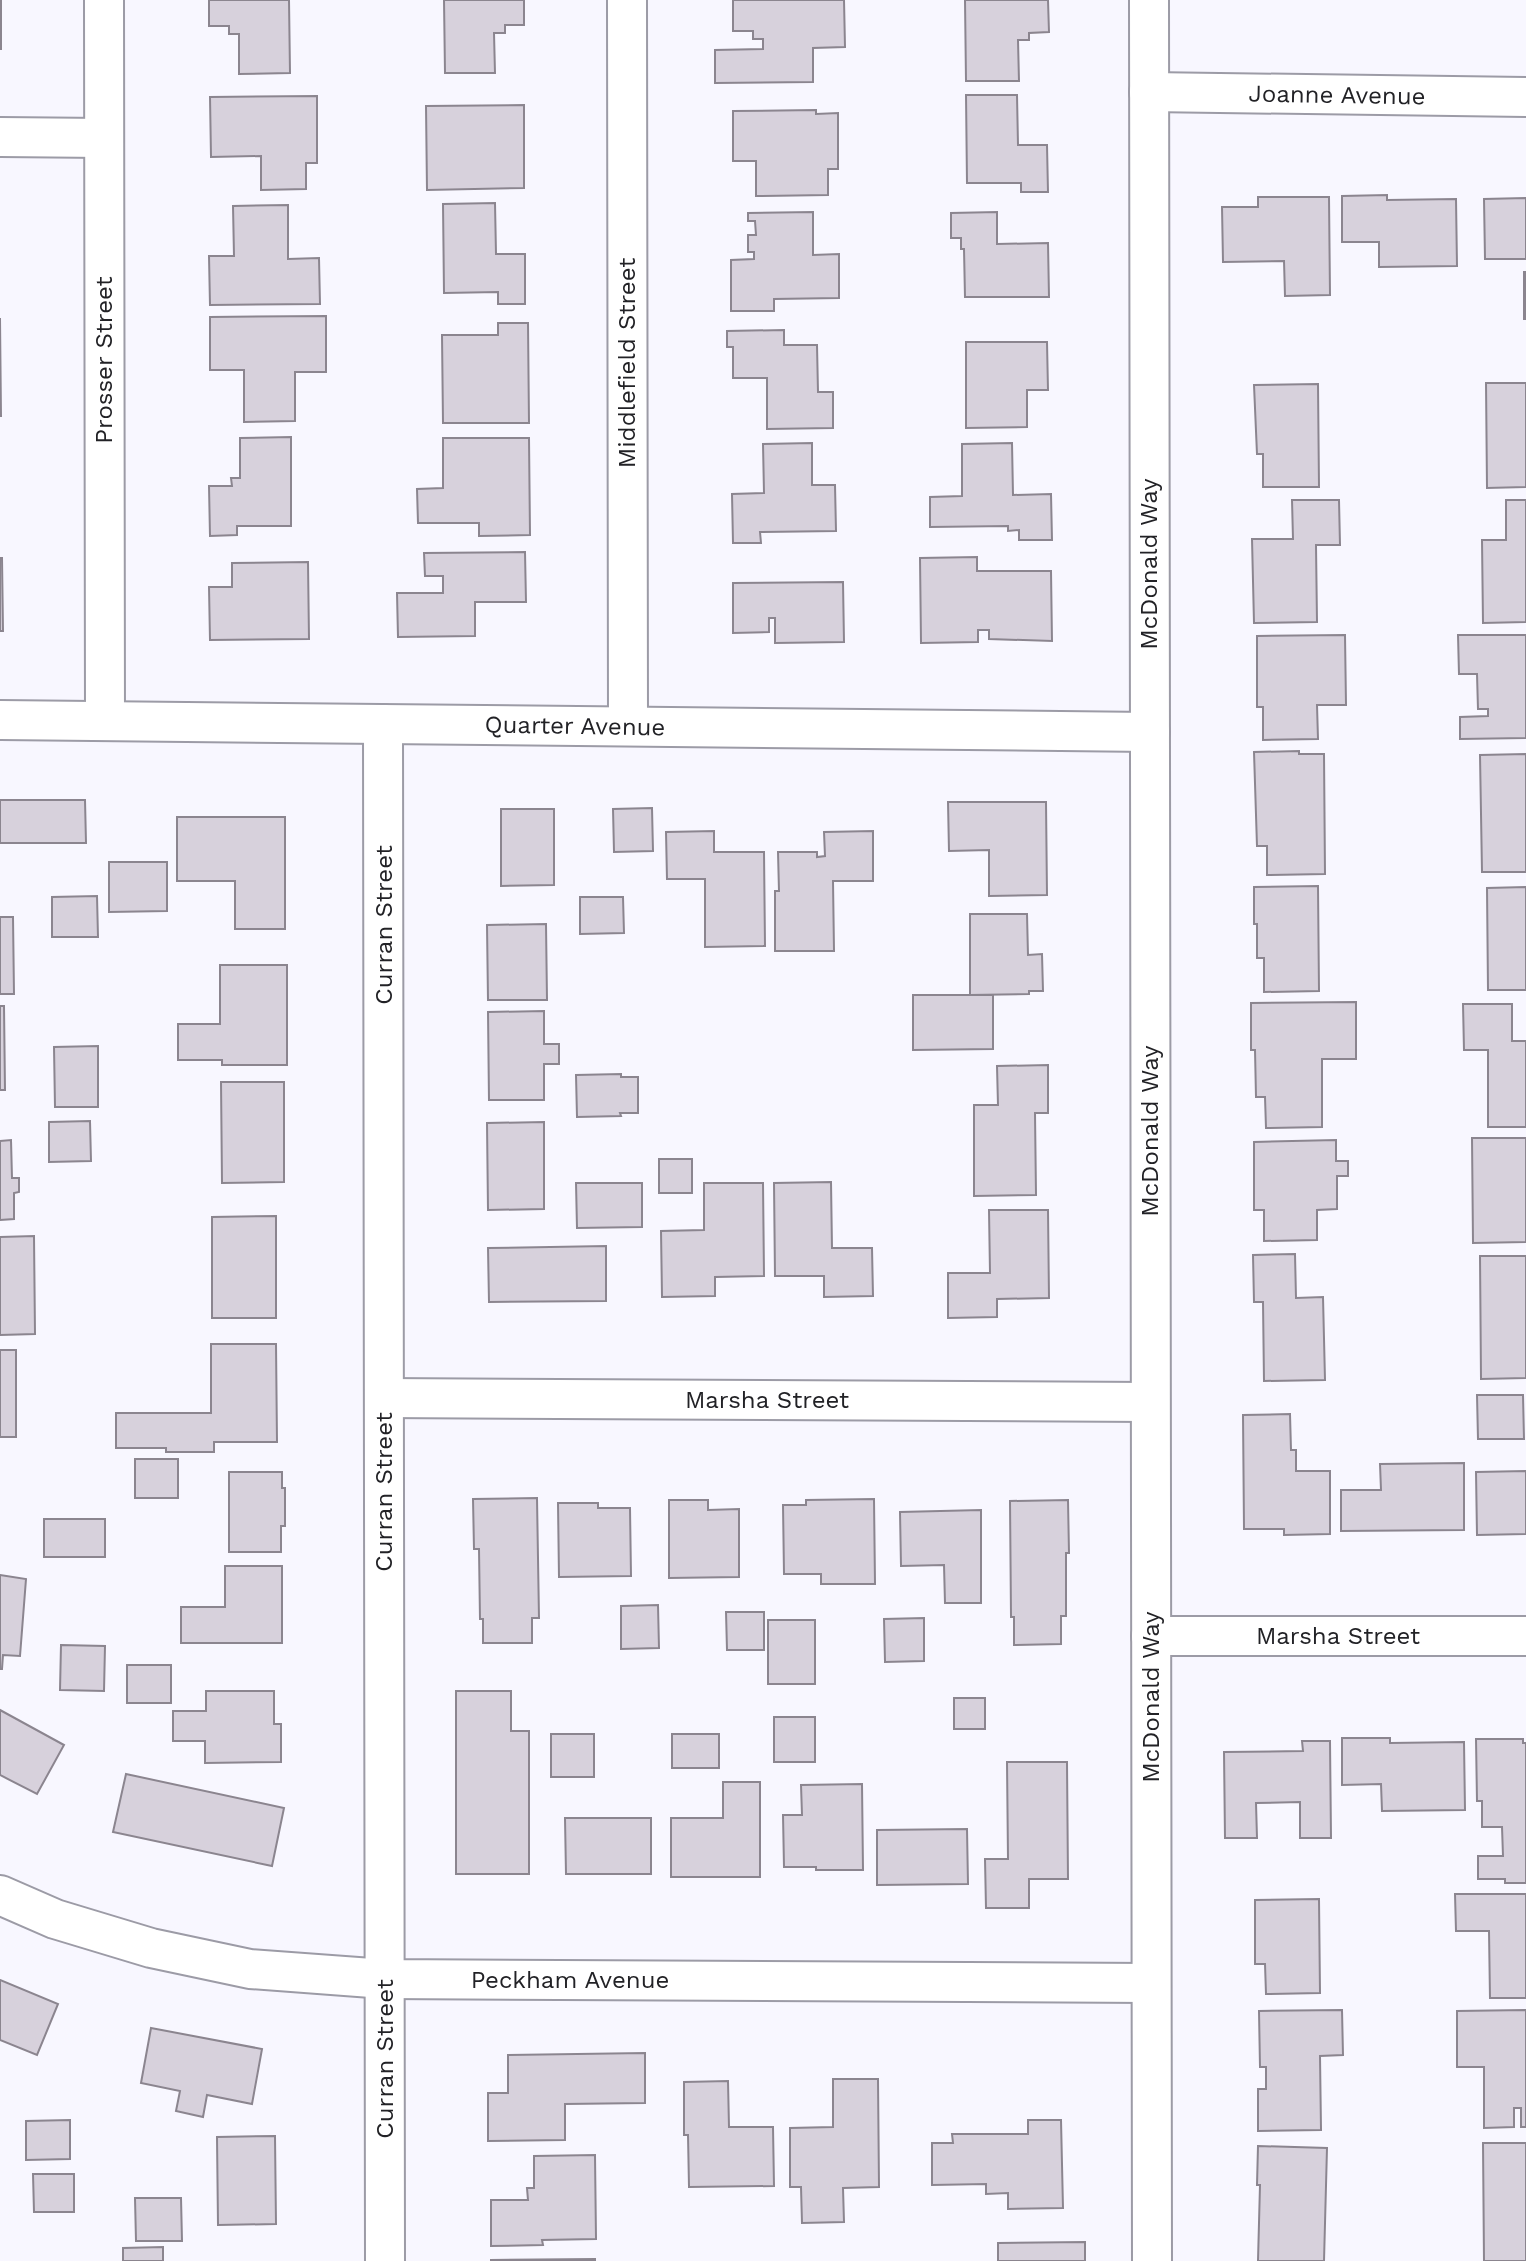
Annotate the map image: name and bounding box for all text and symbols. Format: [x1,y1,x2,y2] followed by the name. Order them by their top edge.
[1248,79,1426,111] street label: Joanne Avenue
[613,258,641,468] street label: Middlefield Street
[90,276,118,444] street label: Prosser Street
[1135,478,1163,650] street label: McDonald Way
[484,710,666,742] street label: Quarter Avenue
[370,845,398,1005] street label: Curran Street
[1136,1045,1164,1217] street label: McDonald Way
[685,1386,849,1414] street label: Marsha Street
[370,1412,398,1572] street label: Curran Street
[1137,1611,1165,1783] street label: McDonald Way
[1256,1622,1420,1650] street label: Marsha Street
[471,1966,669,1994] street label: Peckham Avenue
[371,1979,399,2139] street label: Curran Street

